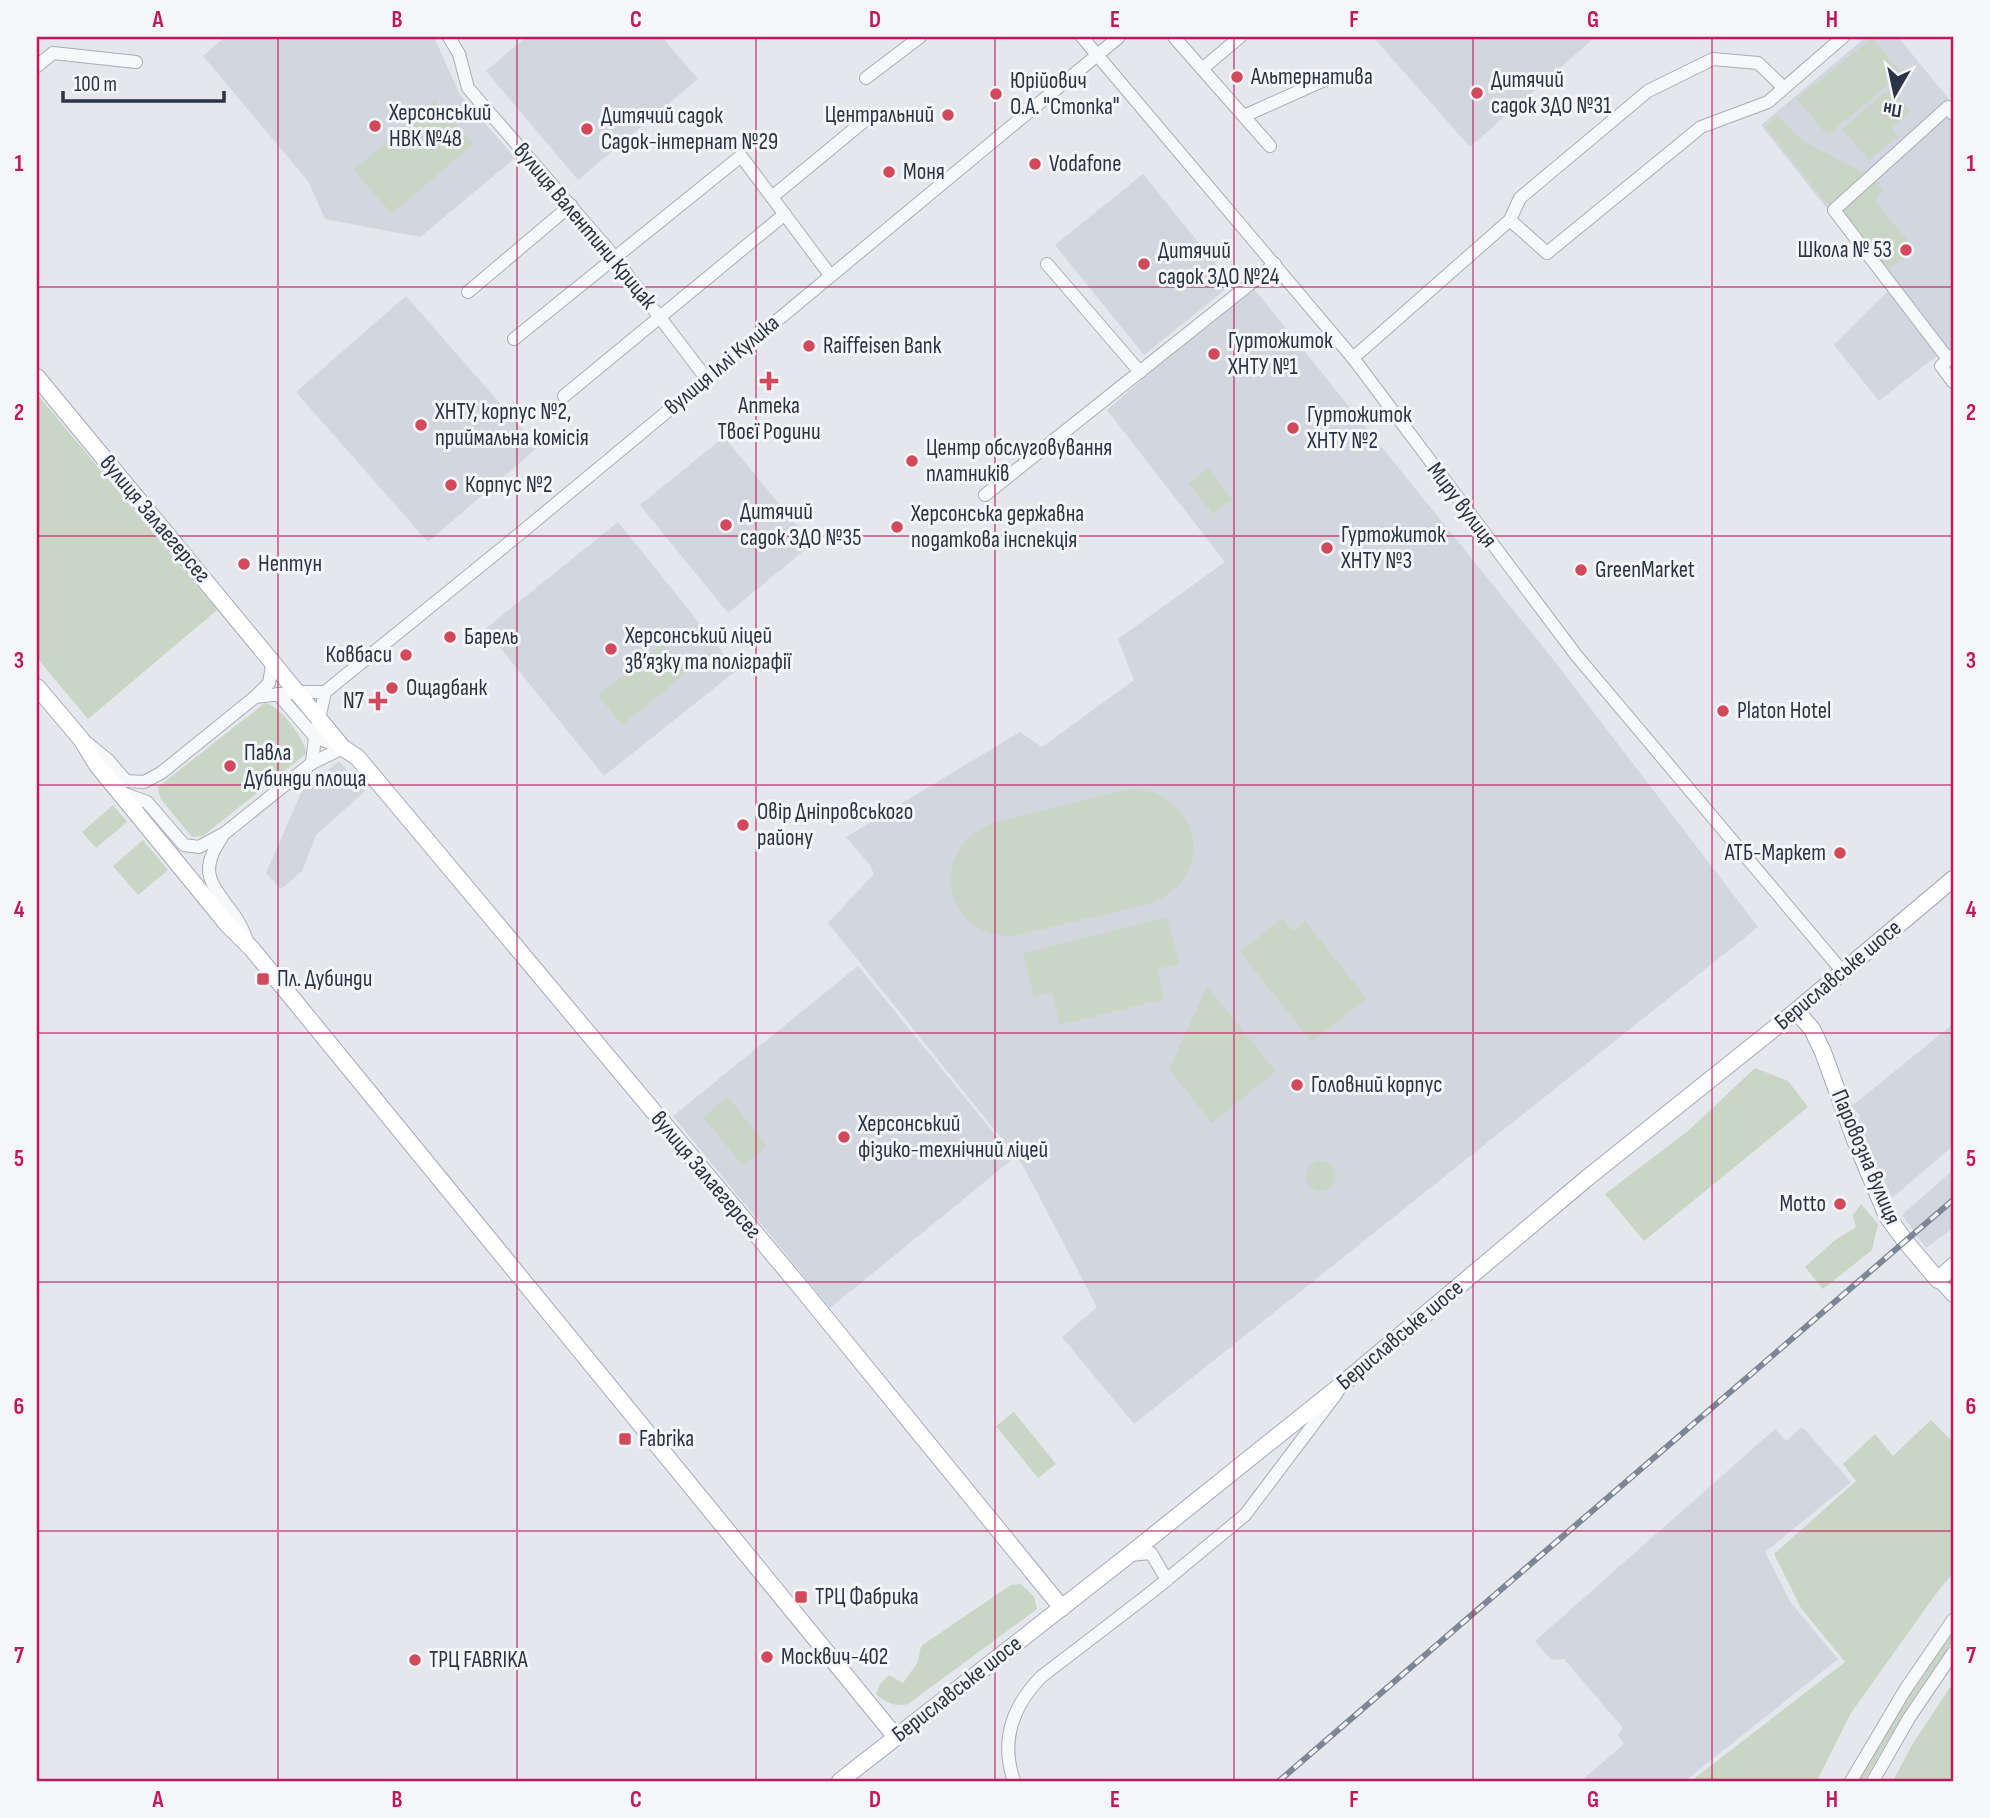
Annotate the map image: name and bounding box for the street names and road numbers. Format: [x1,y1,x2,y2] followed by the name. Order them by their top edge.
[507,137,663,315] street label: вулиця Валентини Крицак
[659,309,785,421] street label: вулиця Іллі Кулика
[94,450,216,588] street label: вулиця Залаегерсег
[1421,457,1503,553] street label: Миру вулиця
[1769,914,1907,1036] street label: Бериславське шосе
[1825,1085,1907,1229] street label: Паровозна вулиця
[645,1106,767,1244] street label: вулиця Залаегерсег
[1331,1274,1469,1396] street label: Бериславське шосе
[887,1630,1027,1748] street label: Бериславське шосе

